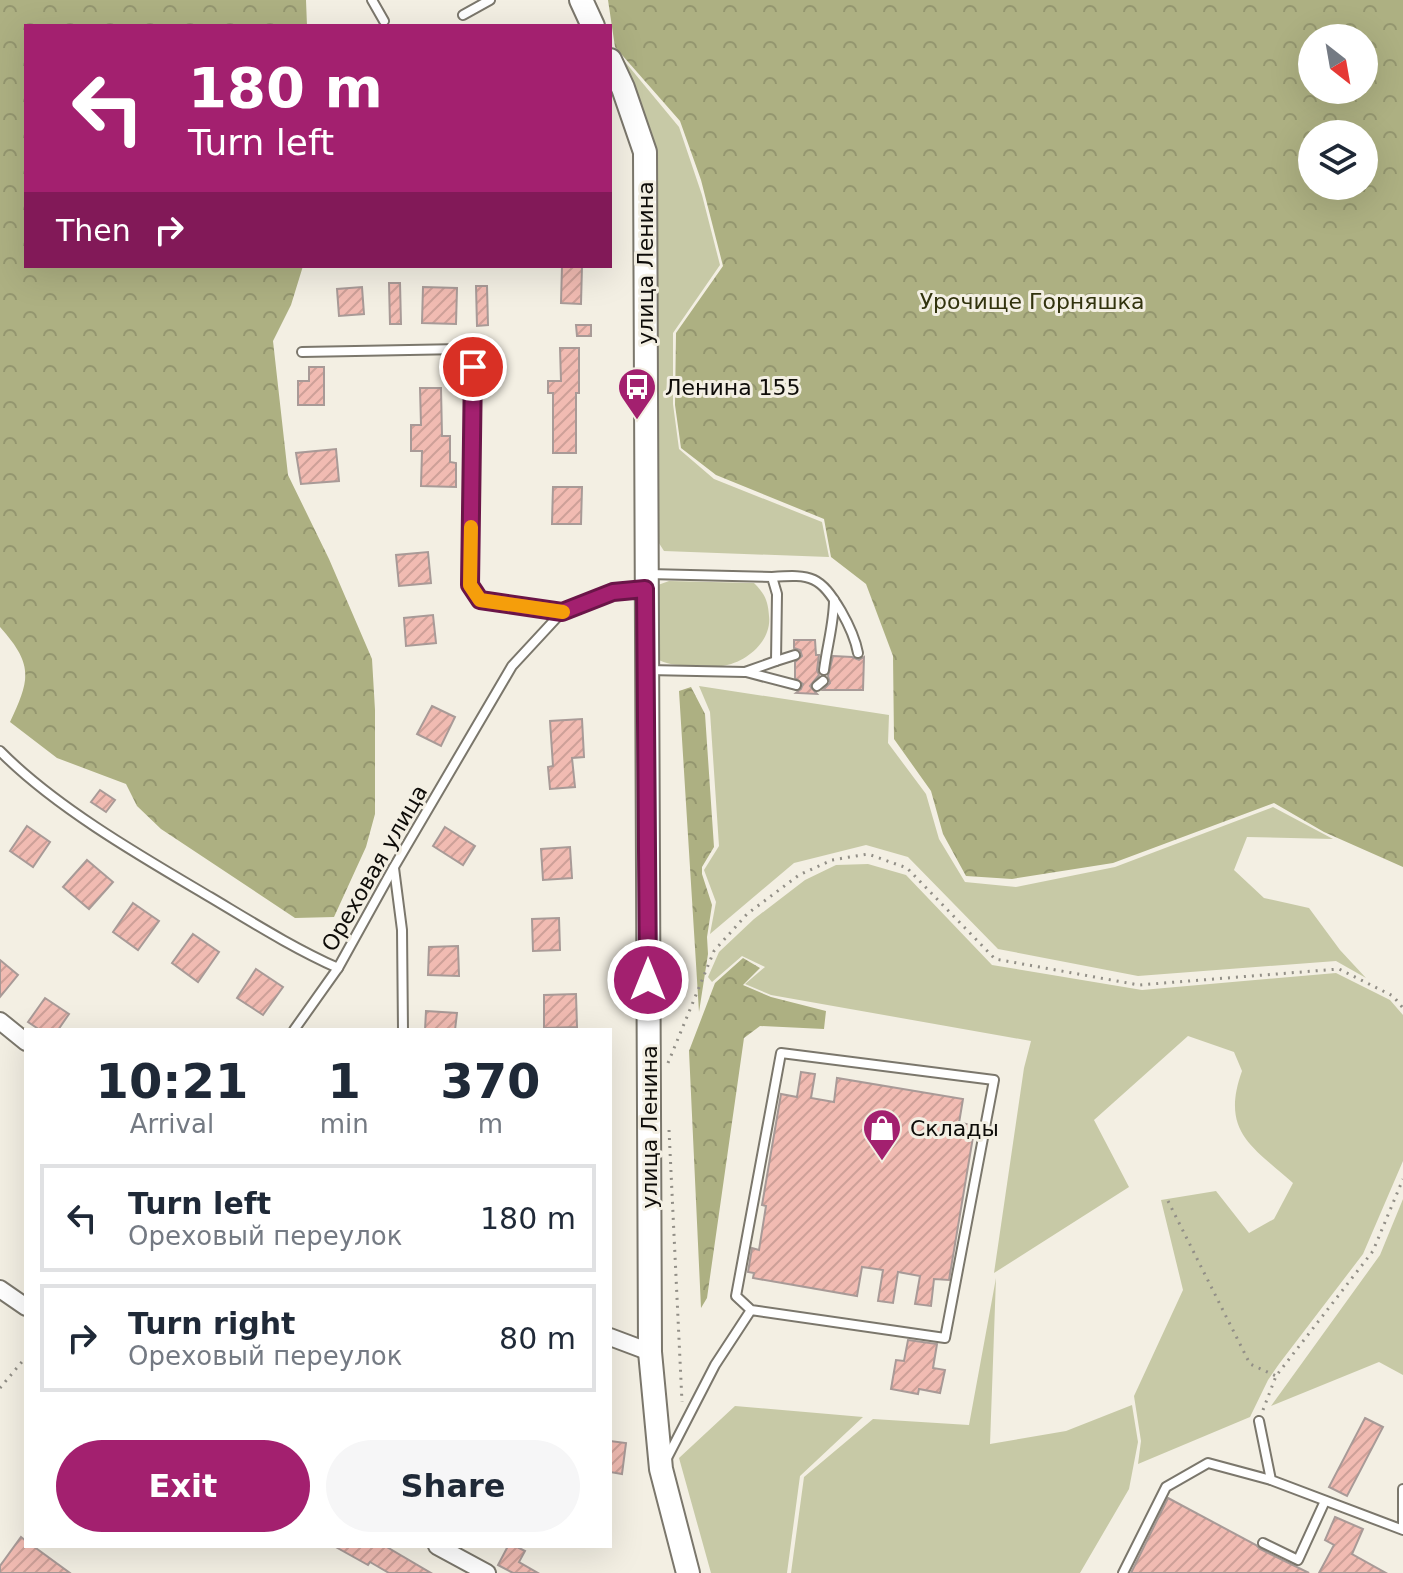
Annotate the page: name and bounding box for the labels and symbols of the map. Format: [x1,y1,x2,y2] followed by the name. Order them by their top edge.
[1298,24,1378,104] north arrow
[633,181,658,345] street label: улица Ленина
[920,289,1144,314] park label: Урочище Горняшка
[439,333,507,401] pin
[616,366,658,421] bus stop icon: Ленина 155
[665,375,801,400] place label: Ленина 155
[317,781,432,956] street label: Ореховая улица
[606,938,690,1022] position arrow
[637,1045,662,1209] street label: улица Ленина
[861,1107,903,1162] shop icon: Склады
[910,1116,999,1141] place label: Склады

